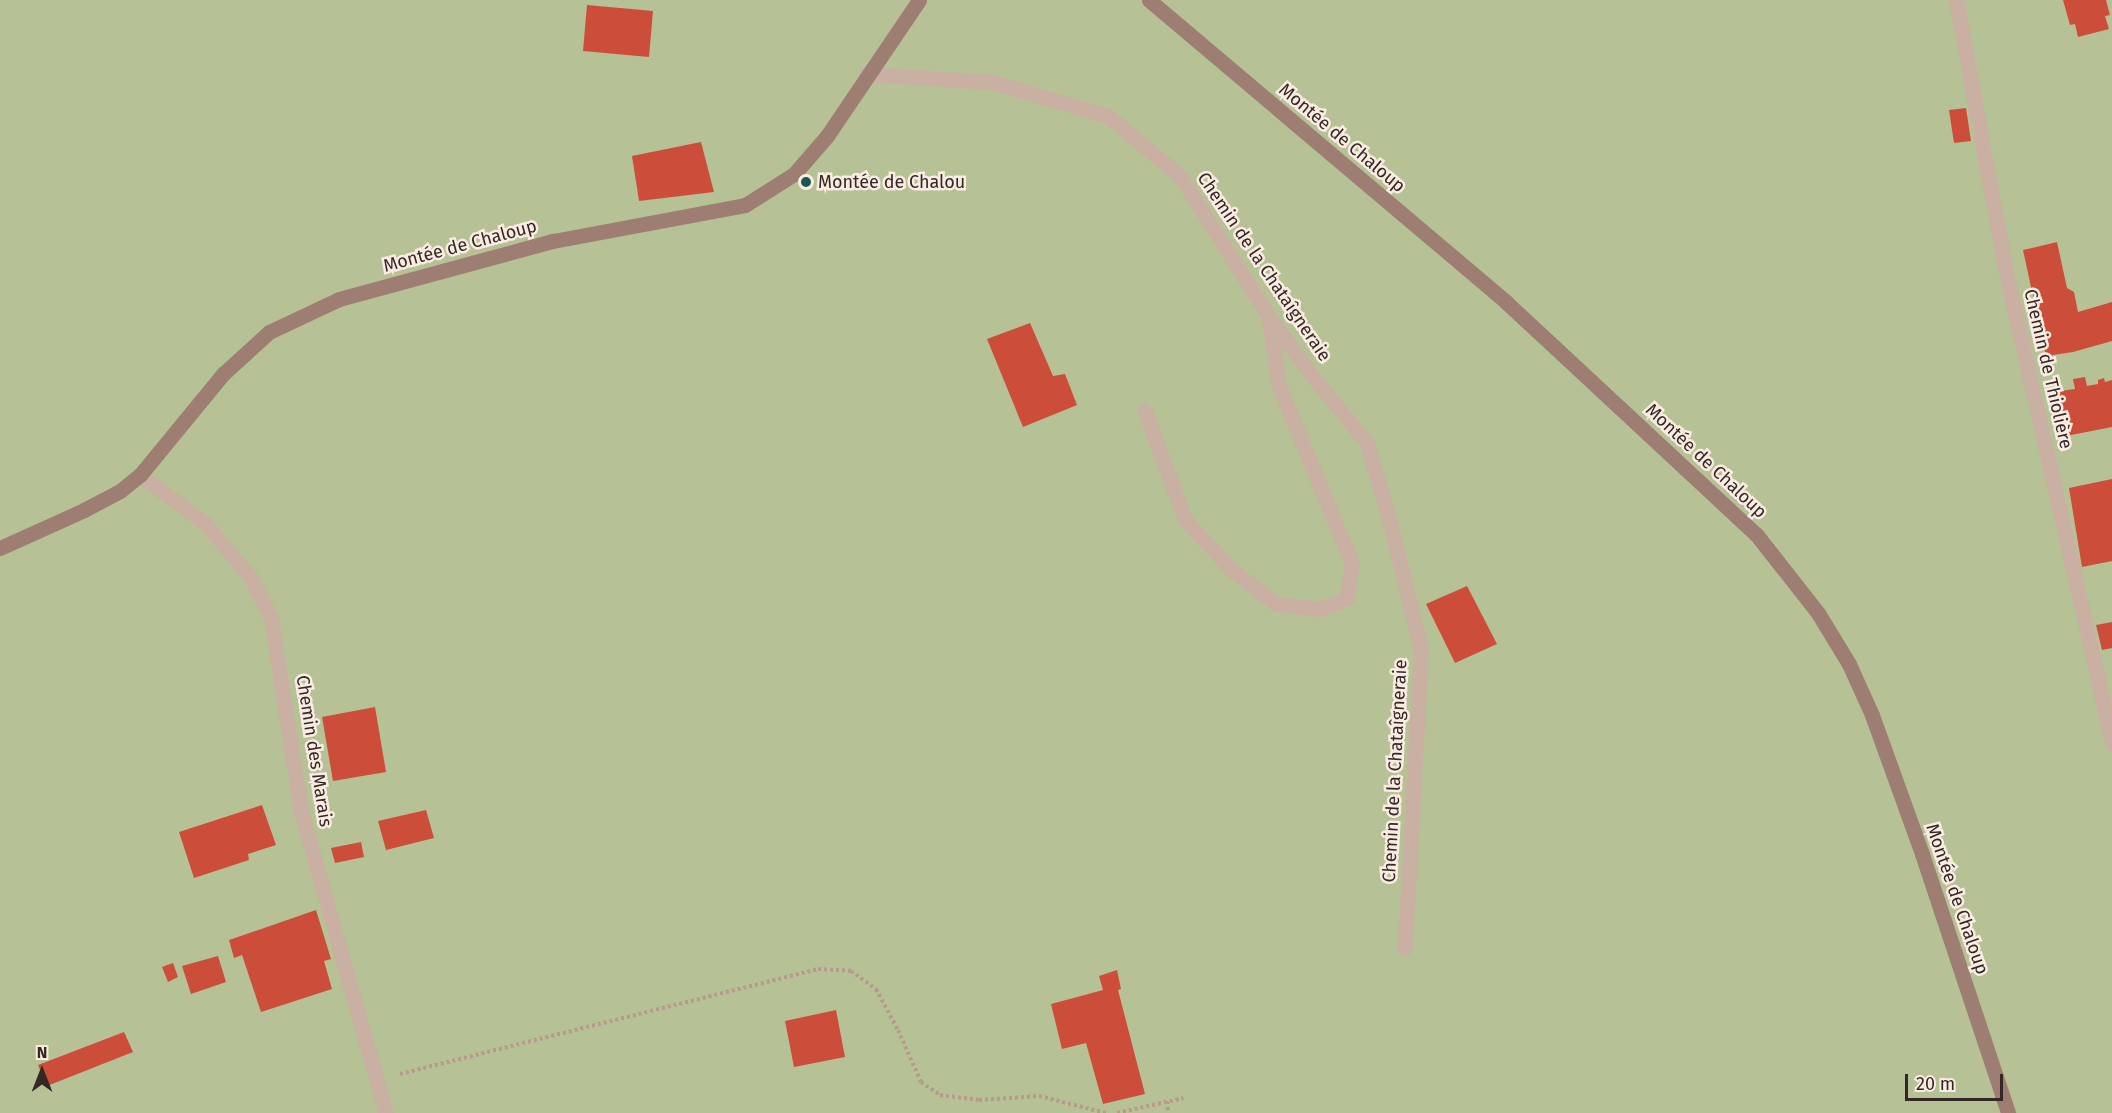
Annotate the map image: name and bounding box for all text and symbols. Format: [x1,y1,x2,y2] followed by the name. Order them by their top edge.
[1275,79,1409,197] street label: Montée de Chaloup
[1193,168,1335,366] street label: Chemin de la Chataîgneraie
[818,171,965,193] place label: Montée de Chalou
[799,175,813,189] marker: Montée de Chalou
[381,215,539,277] street label: Montée de Chaloup
[2019,287,2077,451] street label: Chemin de Thiolière
[1641,399,1771,523] street label: Montée de Chaloup
[1378,659,1412,883] street label: Chemin de la Chataîgneraie
[291,674,337,828] street label: Chemin des Marais
[1921,821,1993,977] street label: Montée de Chaloup
[12,1041,72,1101] north arrow
[37,1043,47,1062] text: N
[1908,1062,2006,1100] scale bar
[1916,1073,1955,1095] text: 20 m

